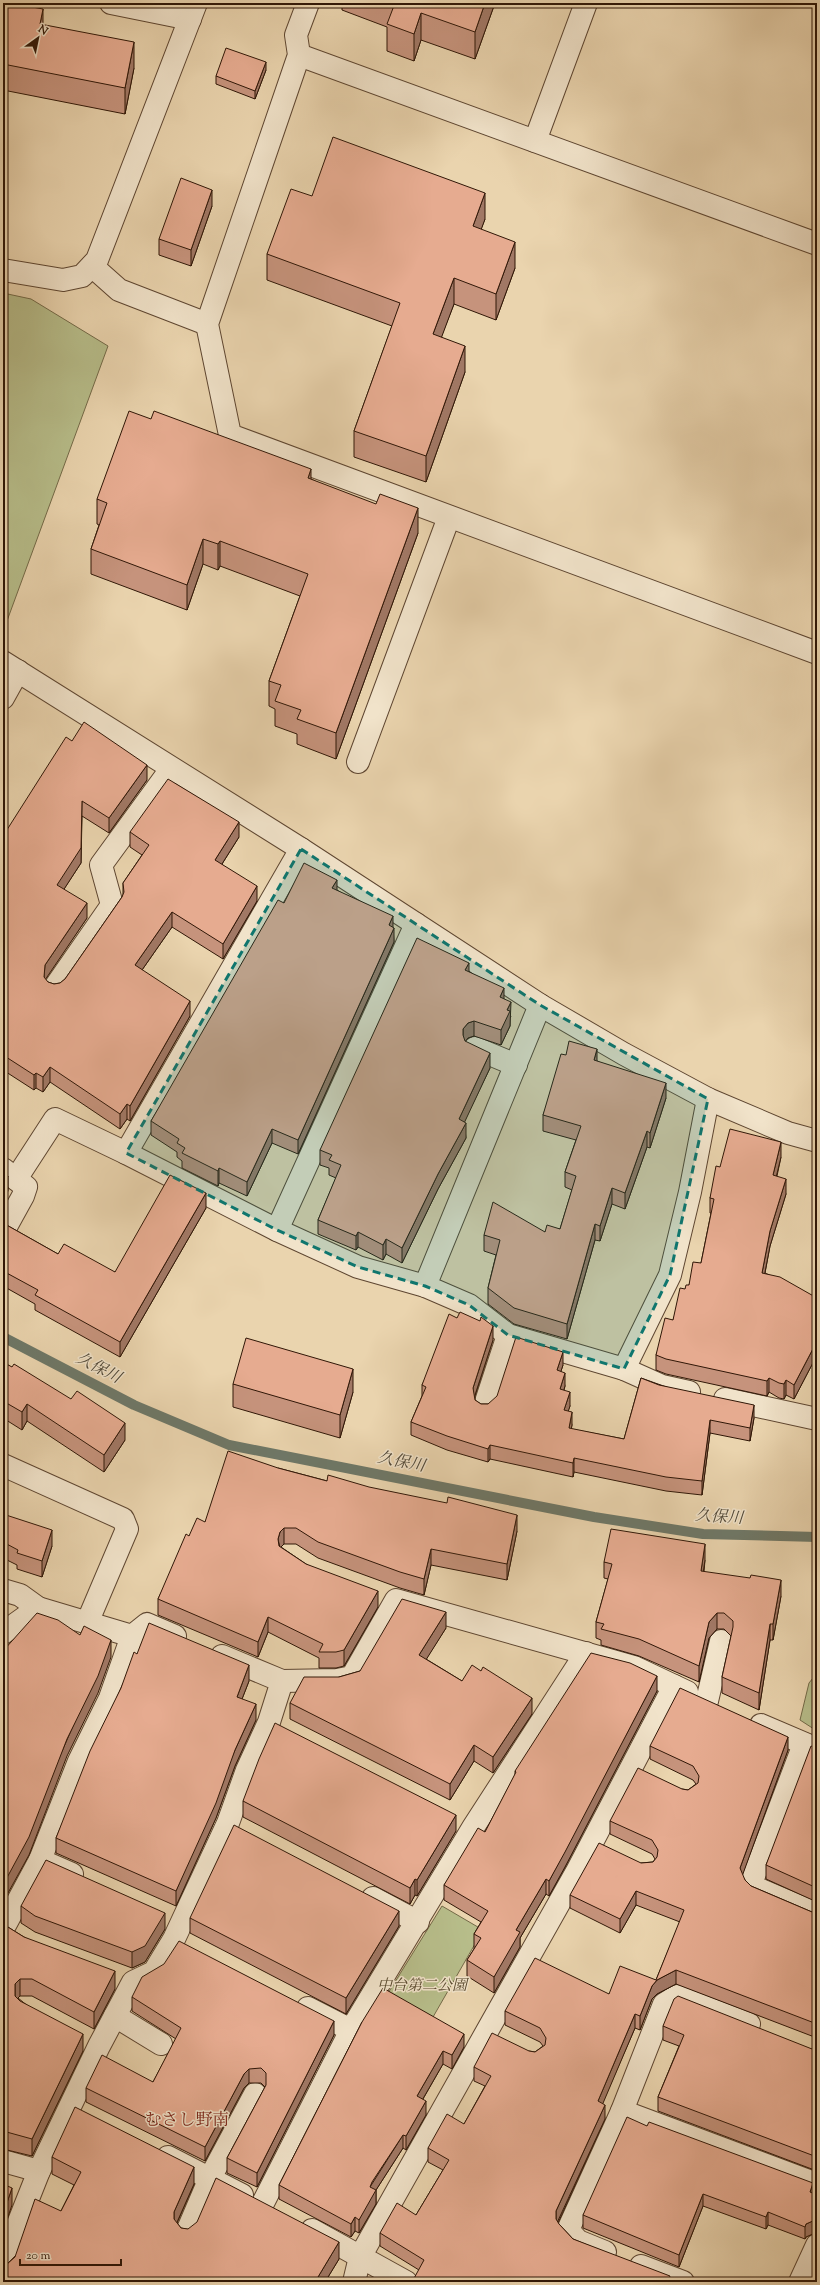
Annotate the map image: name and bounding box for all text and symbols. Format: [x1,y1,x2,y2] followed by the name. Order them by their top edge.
[18,18,58,58] north arrow
[34,21,51,40] text: N
[71,1348,126,1391] water label: 久保川
[375,1447,429,1479] water label: 久保川
[694,1505,746,1531] water label: 久保川
[377,1976,470,1997] park label: 中台第二公園
[145,2109,230,2133] district label: むさし野南
[20,2241,121,2267] scale bar
[26,2247,51,2265] text: 20 m

